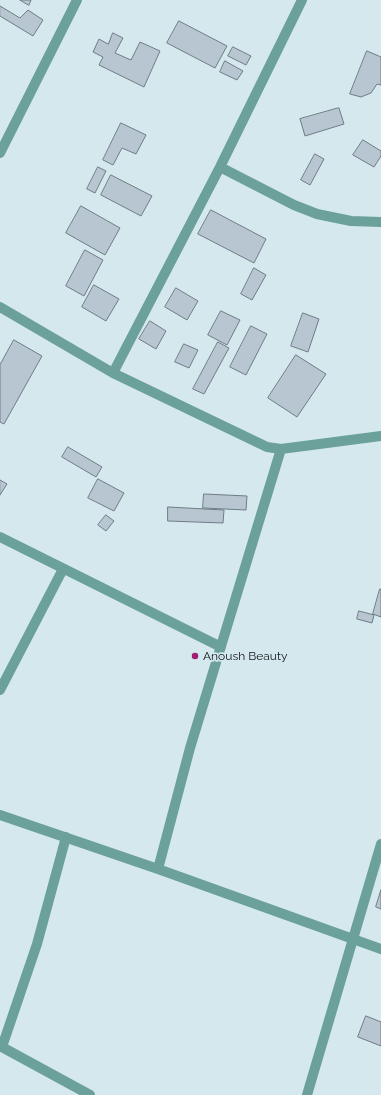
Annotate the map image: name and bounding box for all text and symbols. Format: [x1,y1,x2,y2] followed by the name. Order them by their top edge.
[203,649,287,663] place label: Anoush Beauty
[190,651,200,661] marker: Anoush Beauty

